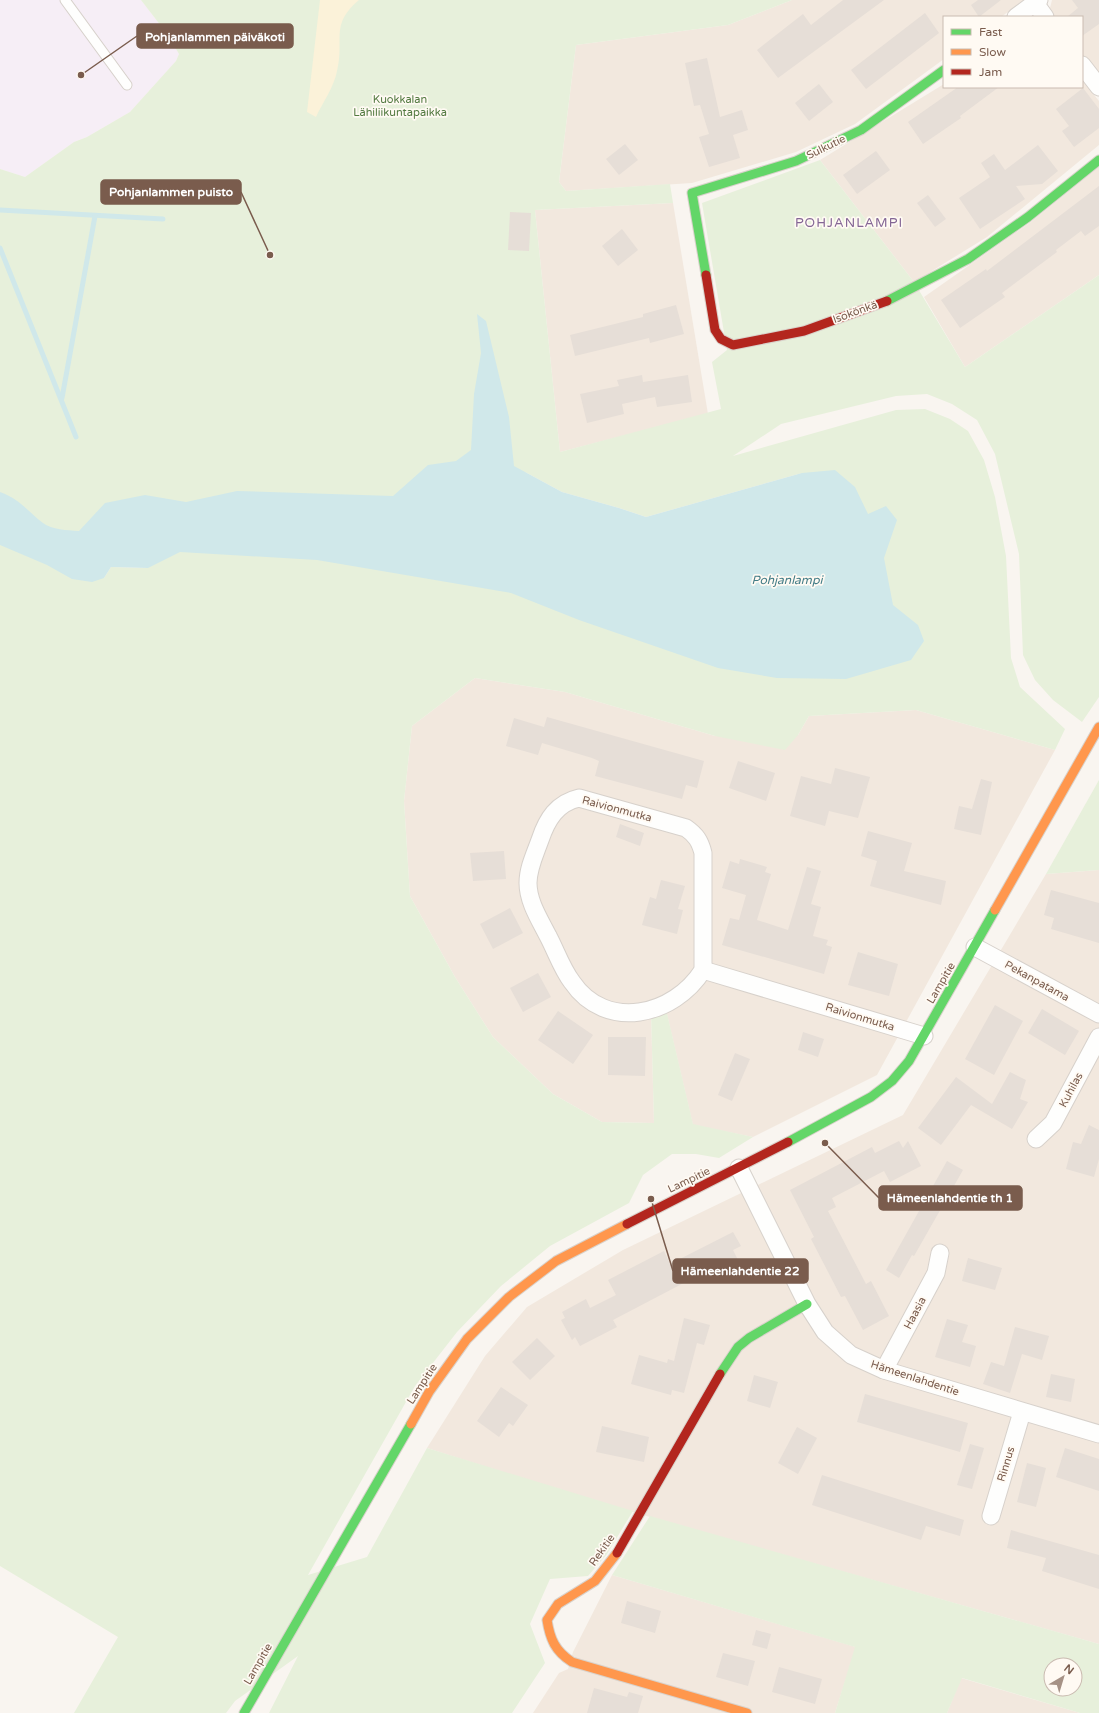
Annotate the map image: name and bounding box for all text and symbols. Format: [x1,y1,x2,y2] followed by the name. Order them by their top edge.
[943,16,1083,88] legend
[137,24,293,48] callout: Pohjanlammen päiväkoti
[979,25,1003,39] text: Fast
[145,30,285,45] text: Pohjanlammen päiväkoti
[979,45,1006,59] text: Slow
[979,65,1002,79] text: Jam
[353,93,447,119] park label: Kuokkalan Lähiliikuntapaikka
[804,132,848,162] street label: Sulkutie
[101,180,241,204] callout: Pohjanlammen puisto
[109,185,233,200] text: Pohjanlammen puisto
[795,215,903,231] district label: POHJANLAMPI
[831,298,879,326] street label: Isokönkä
[752,573,824,587] water label: Pohjanlampi
[581,793,653,825] street label: Raivionmutka
[1002,958,1072,1004] street label: Pekanpatama
[924,960,958,1006] street label: Lampitie
[824,1000,896,1034] street label: Raivionmutka
[1056,1070,1086,1110] street label: Kuhilas
[666,1164,712,1196] street label: Lampitie
[879,1186,1022,1210] callout: Hämeenlahdentie th 1
[887,1191,1013,1205] text: Hämeenlahdentie th 1
[673,1259,808,1283] callout: Hämeenlahdentie 22
[681,1264,799,1278] text: Hämeenlahdentie 22
[901,1295,929,1331] street label: Haasia
[869,1358,961,1398] street label: Hämeenlahdentie
[404,1361,440,1407] street label: Lampitie
[995,1445,1017,1483] street label: Rinnus
[586,1532,618,1568] street label: Rekitie
[241,1641,275,1687] street label: Lampitie
[1043,1657,1083,1697] north arrow
[1061,1662,1076,1677] text: N

